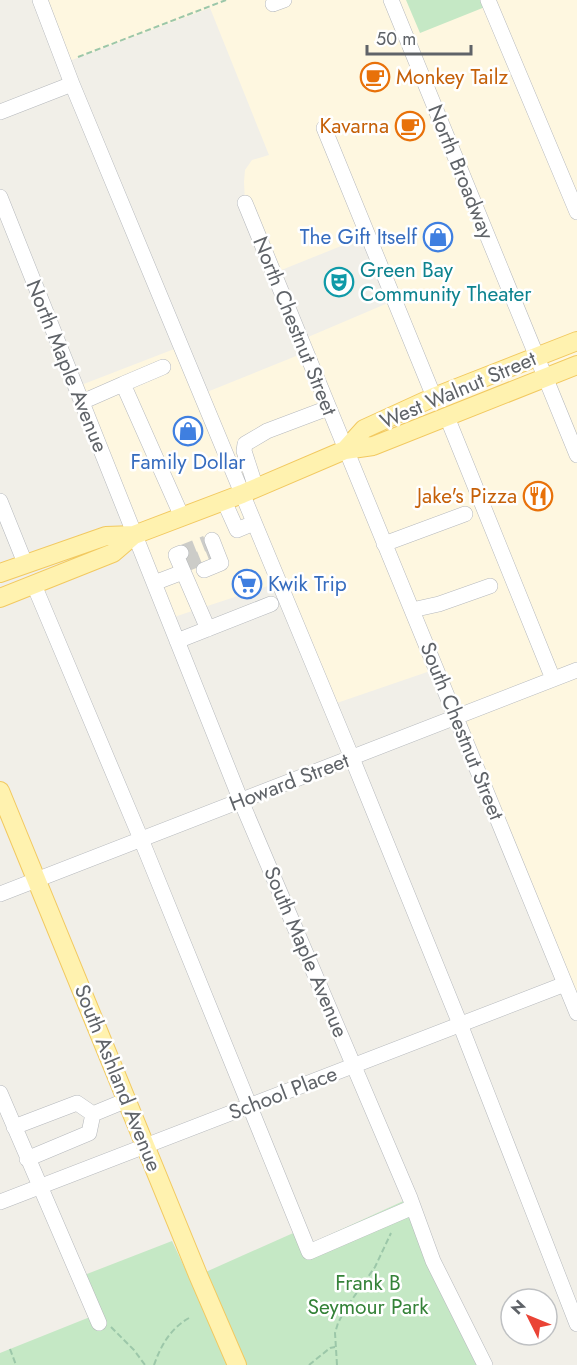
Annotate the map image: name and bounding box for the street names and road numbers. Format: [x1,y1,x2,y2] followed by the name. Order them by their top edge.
[420,100,502,245] street label: North Broadway
[245,232,345,420] street label: North Chestnut Street
[19,275,115,457] street label: North Maple Avenue
[375,344,541,436] street label: West Walnut Street
[413,637,511,825] street label: South Chestnut Street
[225,745,353,819] street label: Howard Street
[256,862,356,1042] street label: South Maple Avenue
[67,980,169,1176] street label: South Ashland Avenue
[224,1059,342,1127] street label: School Place

